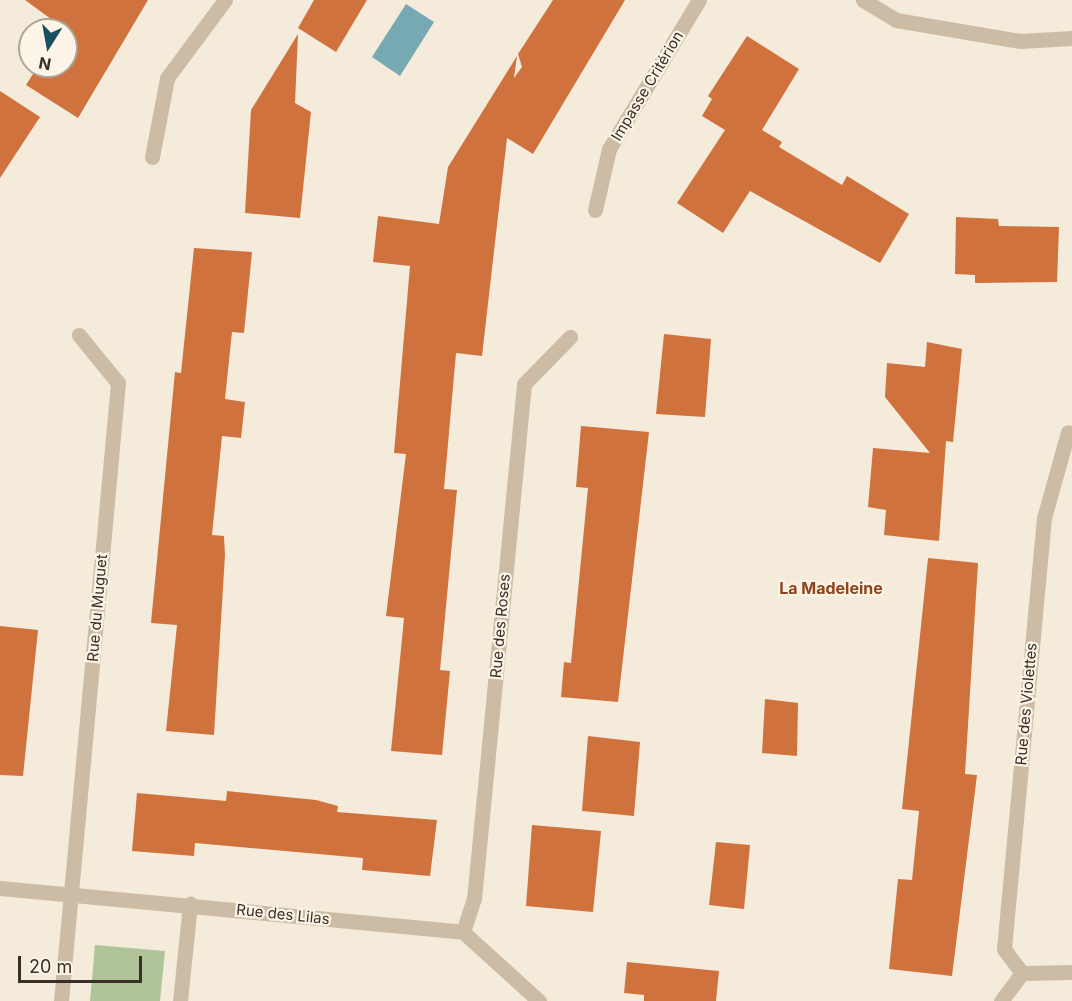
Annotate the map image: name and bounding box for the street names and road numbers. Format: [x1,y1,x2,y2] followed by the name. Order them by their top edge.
[607,28,687,144] street label: Impasse Critérion
[83,553,111,663] street label: Rue du Muguet
[486,573,514,679] street label: Rue des Roses
[1012,642,1040,766] street label: Rue des Violettes
[235,900,331,928] street label: Rue des Lilas

